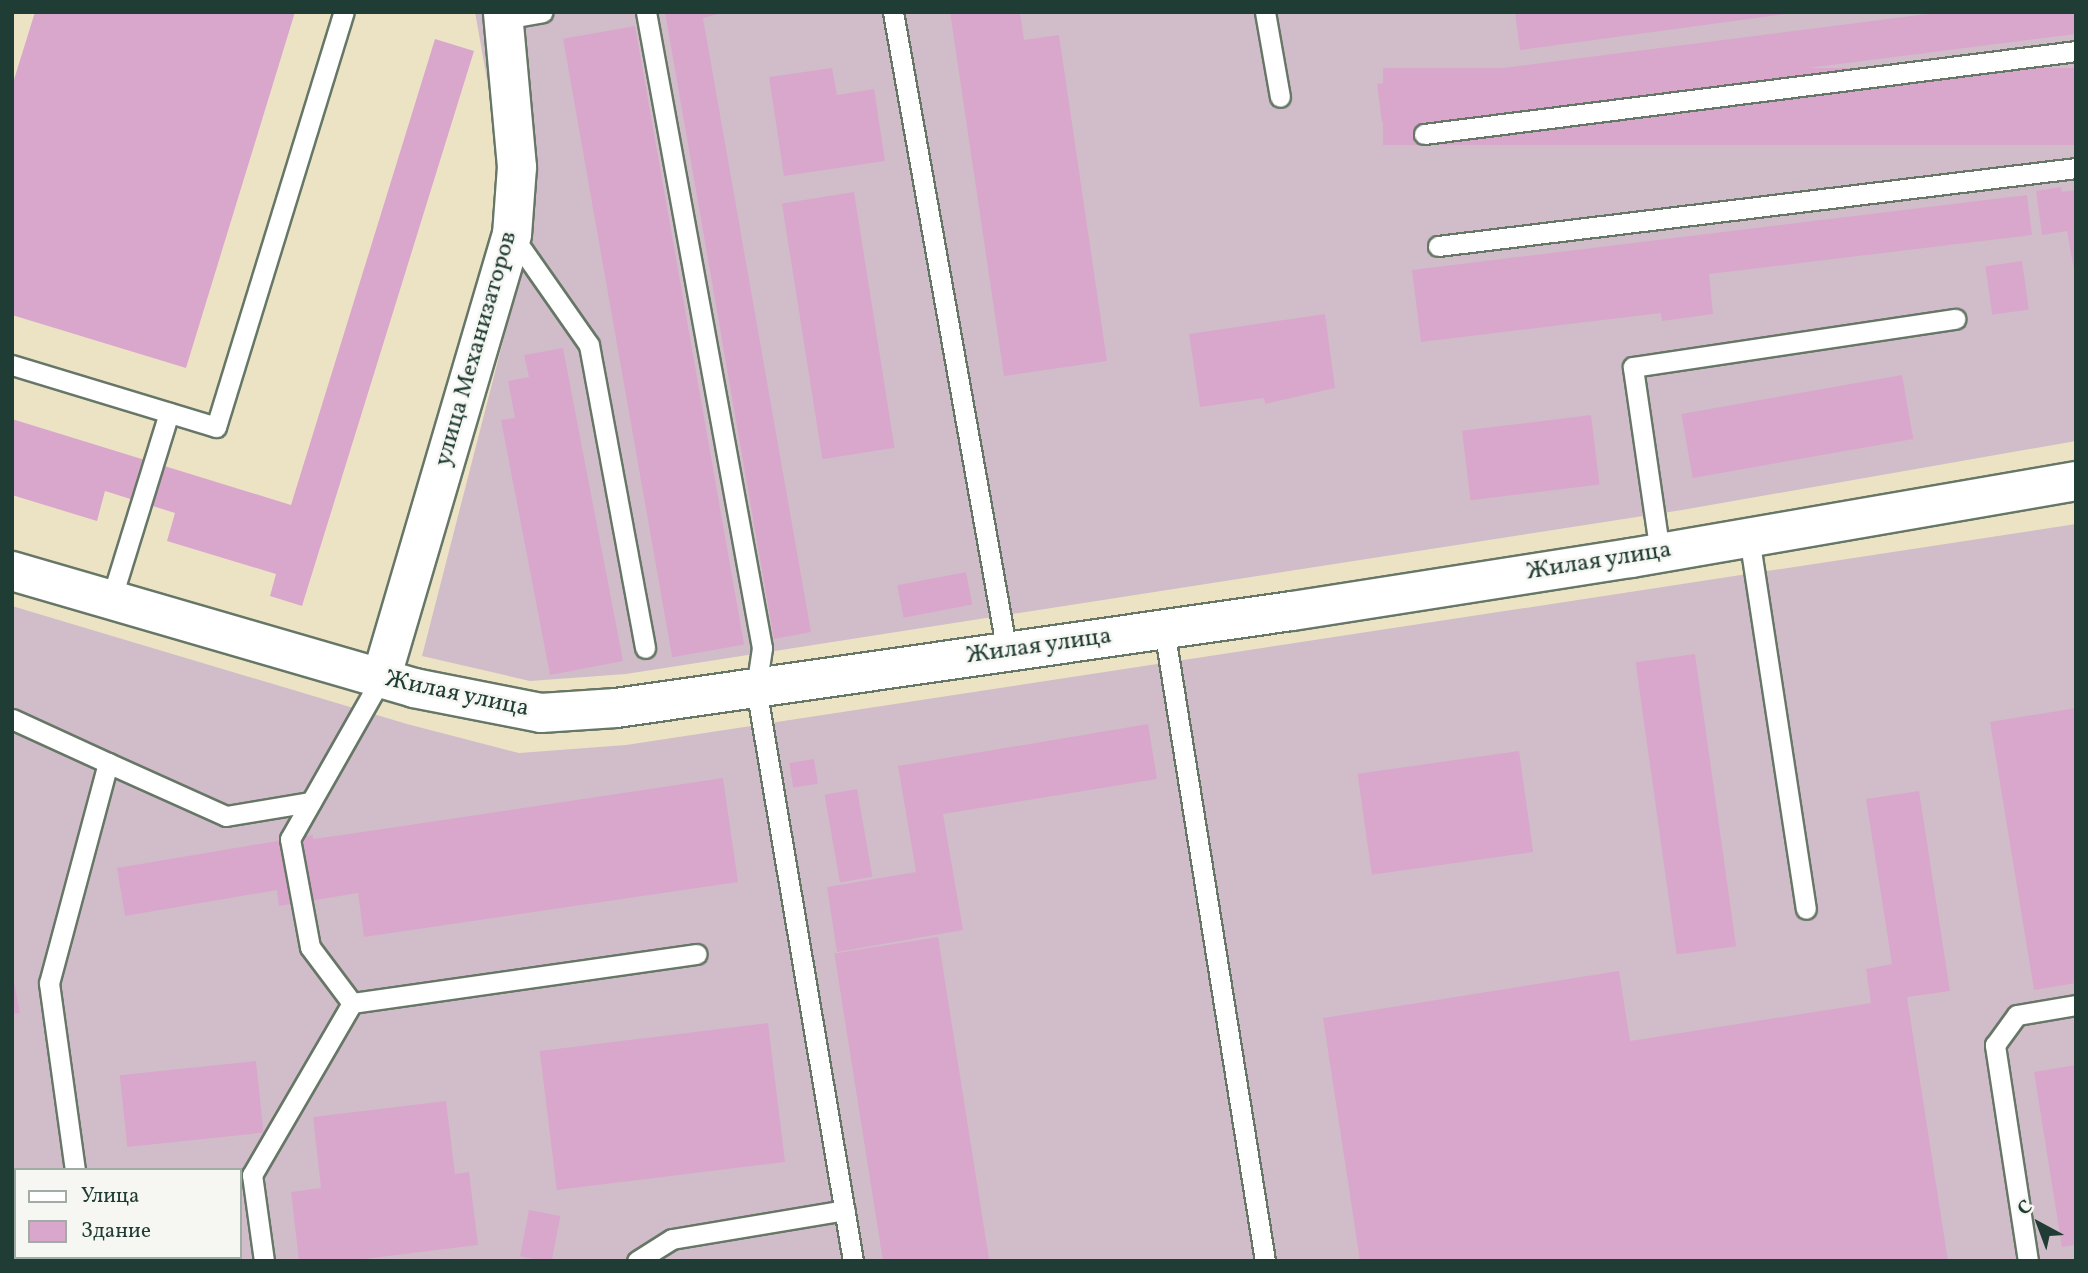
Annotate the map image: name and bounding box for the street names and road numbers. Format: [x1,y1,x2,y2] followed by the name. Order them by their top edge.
[430,228,524,470] street label: улица Механизаторов
[1524,536,1674,588] street label: Жилая улица
[964,623,1114,671] street label: Жилая улица
[382,666,532,724] street label: Жилая улица

